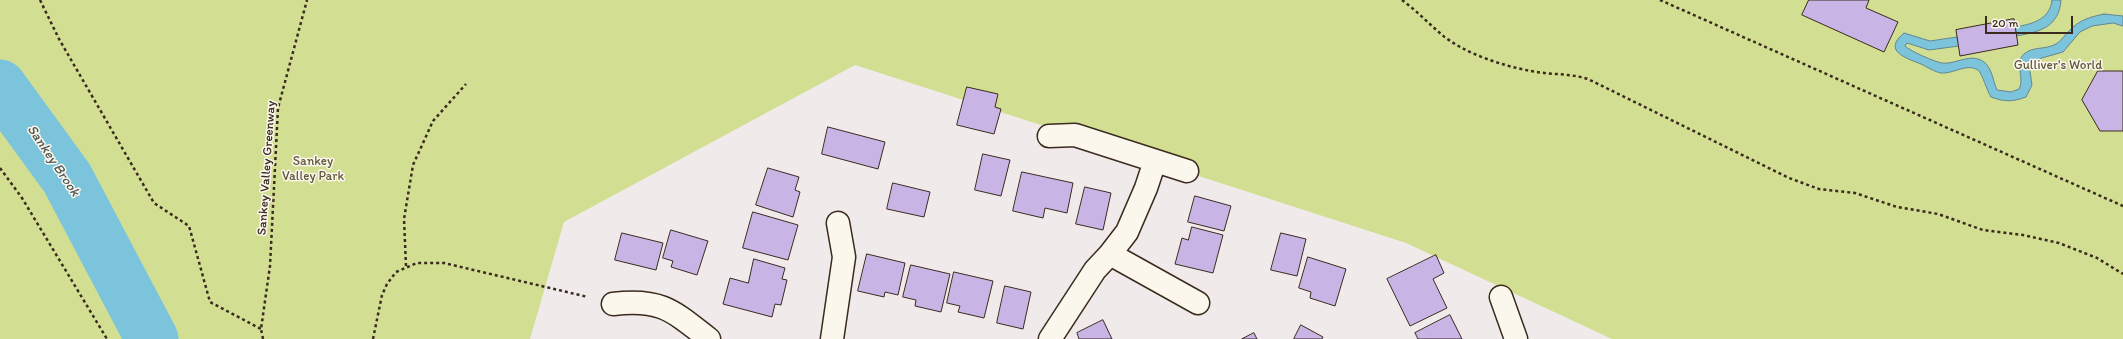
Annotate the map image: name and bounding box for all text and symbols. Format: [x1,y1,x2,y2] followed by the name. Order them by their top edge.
[1987,8,2075,34] scale bar
[1992,16,2019,30] text: 20 m
[2014,58,2102,74] park label: Gulliver's World
[255,100,279,236] street label: Sankey Valley Greenway
[23,122,83,200] water label: Sankey Brook
[282,154,344,185] park label: Sankey Valley Park

